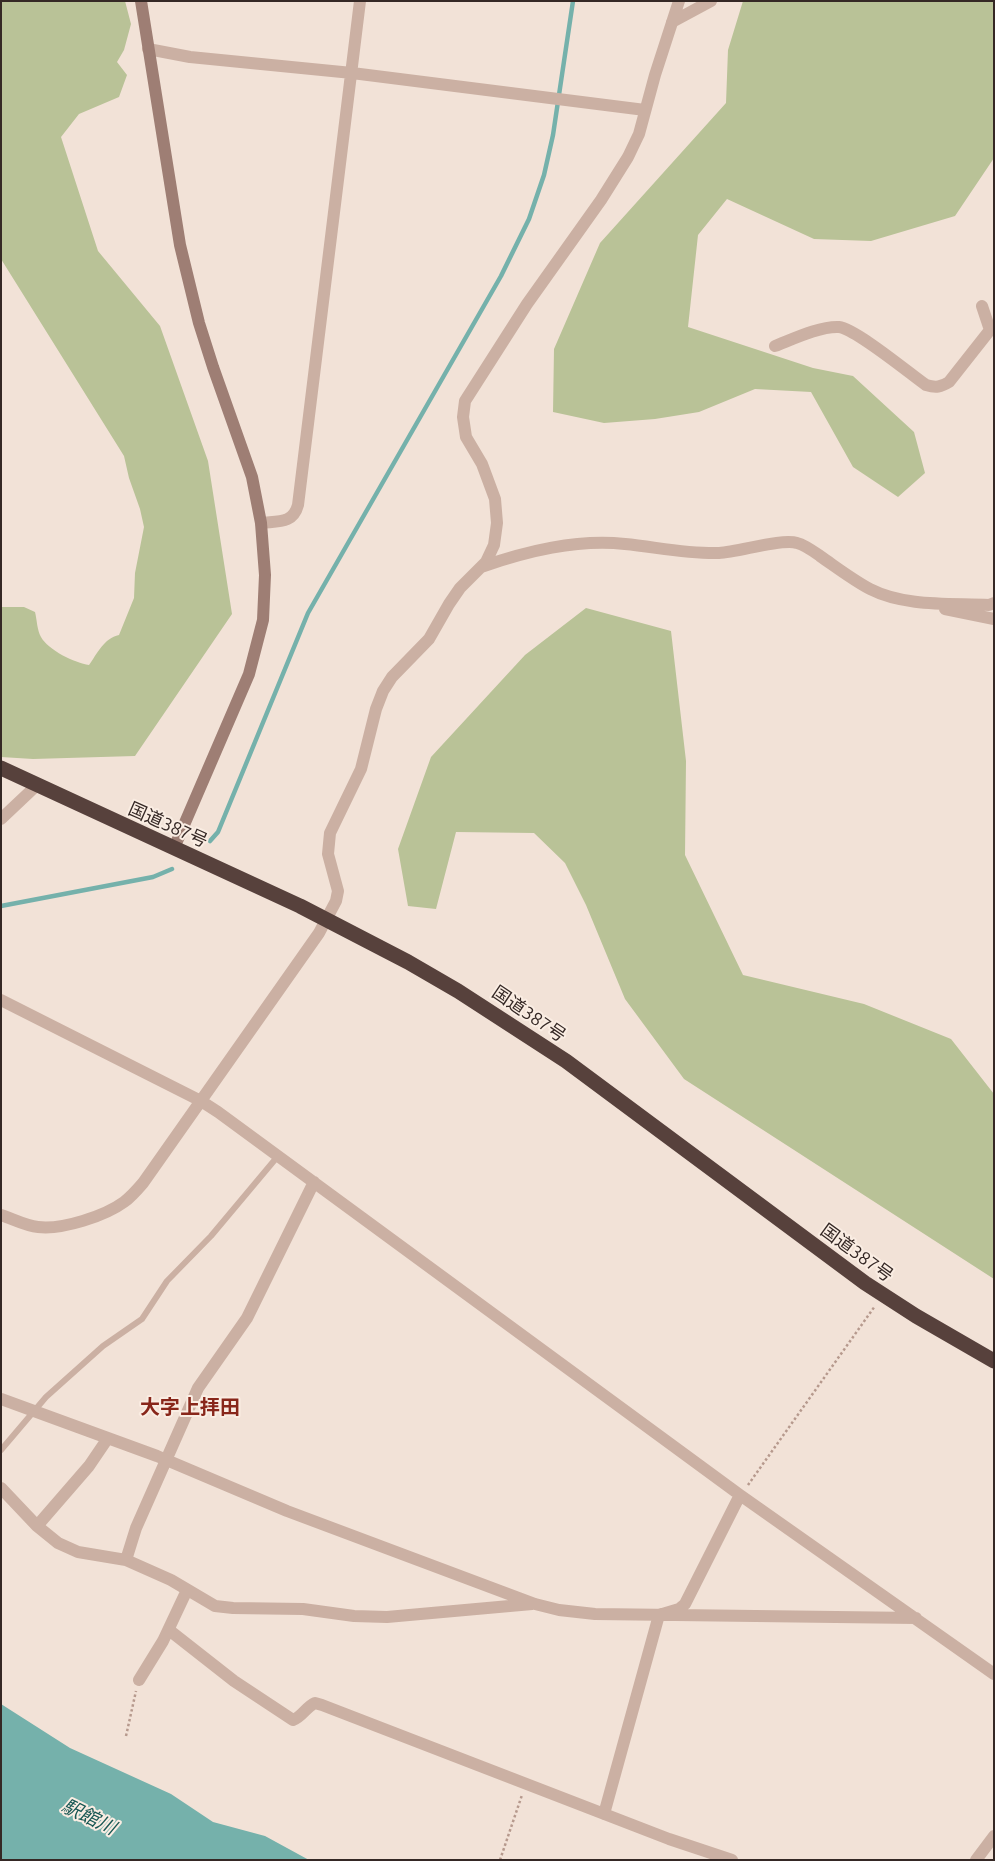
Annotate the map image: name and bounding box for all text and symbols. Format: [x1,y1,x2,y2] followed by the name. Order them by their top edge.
[125,798,211,852] street label: 国道387号
[488,981,570,1047] street label: 国道387号
[816,1219,898,1287] street label: 国道387号
[140,1395,240,1419] district label: 大字上拝田
[58,1794,120,1840] water label: 駅館川

